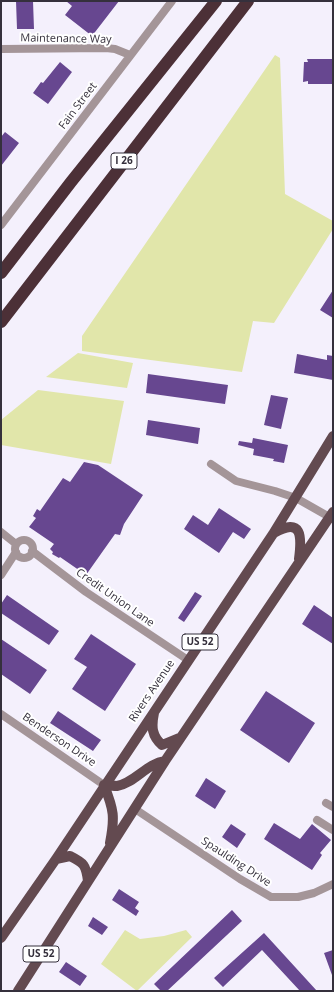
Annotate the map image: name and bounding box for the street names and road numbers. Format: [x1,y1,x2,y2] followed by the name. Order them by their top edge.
[20,32,112,46] street label: Maintenance Way
[56,80,100,132] street label: Fain Street
[111,153,137,169] road number: I 26
[73,566,157,630] street label: Credit Union Lane
[182,634,218,650] road number: US 52
[126,657,178,725] street label: Rivers Avenue
[20,711,98,769] street label: Benderson Drive
[199,835,273,889] street label: Spaulding Drive
[23,946,59,962] road number: US 52

